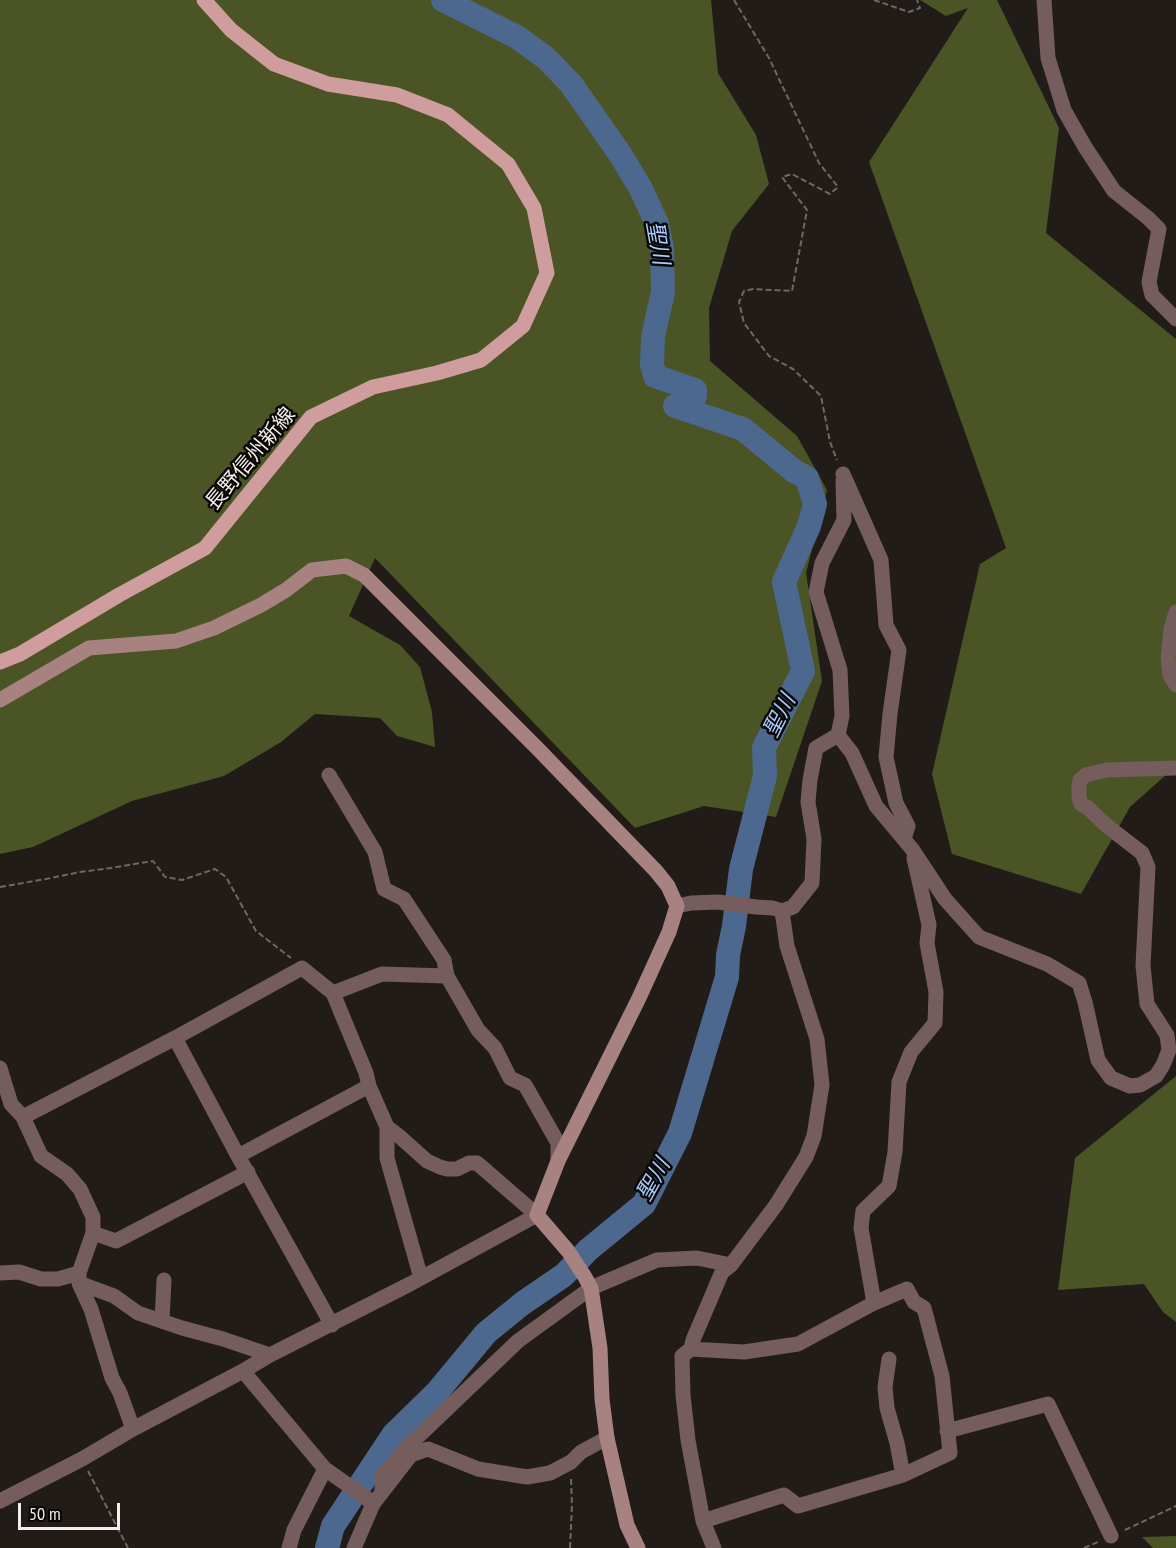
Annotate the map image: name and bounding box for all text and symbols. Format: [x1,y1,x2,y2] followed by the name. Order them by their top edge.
[640,219,674,267] water label: 聖川
[201,403,301,515] street label: 長野信州新線
[758,690,802,742] water label: 聖川
[632,1154,676,1206] water label: 聖川
[21,1491,123,1529] scale bar
[29,1502,61,1525] text: 50 m

